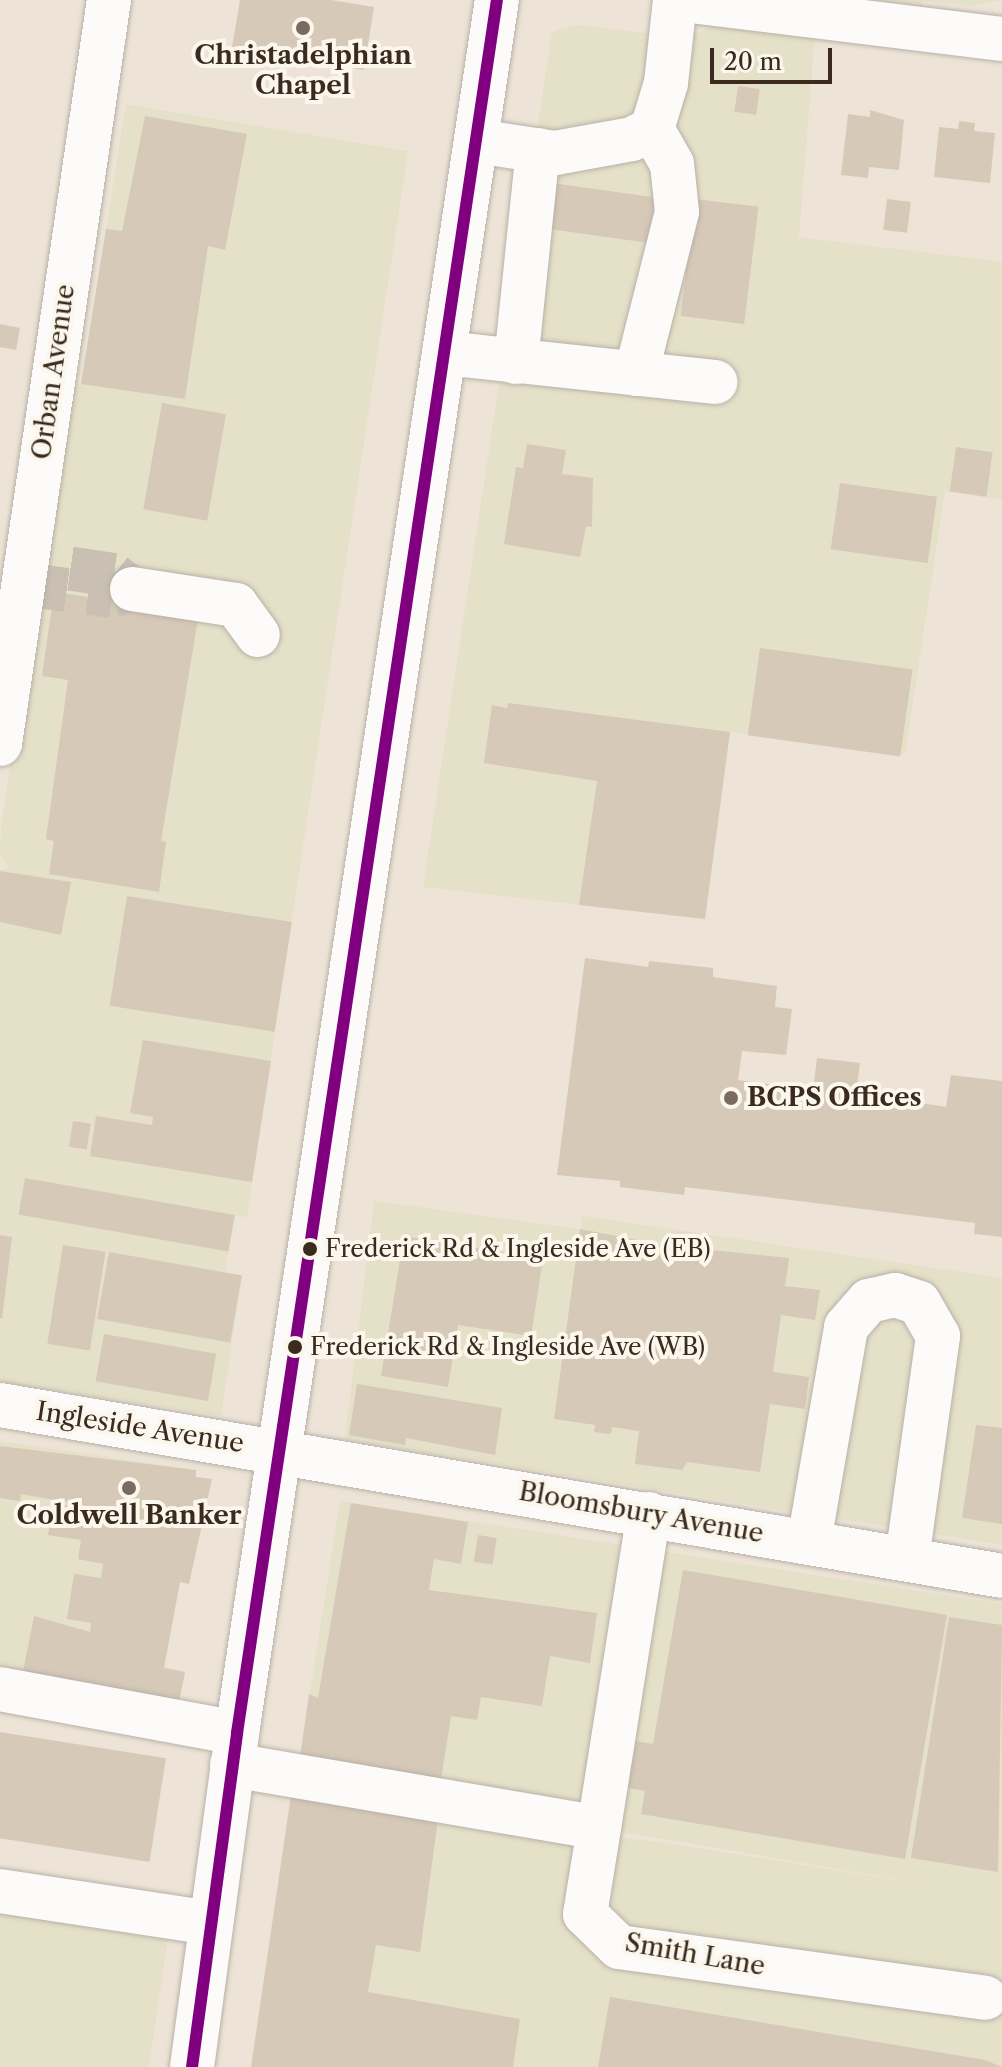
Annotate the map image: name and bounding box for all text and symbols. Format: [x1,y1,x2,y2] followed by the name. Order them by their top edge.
[294,19,312,37] marker: Christadelphian Chapel
[714,32,836,82] scale bar
[194,40,412,102] place label: Christadelphian Chapel
[724,47,782,76] text: 20 m
[26,282,82,462] street label: Orban Avenue
[747,1082,922,1114] place label: BCPS Offices
[722,1089,740,1107] marker: BCPS Offices
[325,1235,712,1263] place label: Frederick Rd & Ingleside Ave (EB)
[302,1241,318,1257] marker: Frederick Rd & Ingleside Ave (EB)
[310,1333,707,1361] place label: Frederick Rd & Ingleside Ave (WB)
[287,1339,303,1355] marker: Frederick Rd & Ingleside Ave (WB)
[33,1396,247,1460] street label: Ingleside Avenue
[515,1476,767,1550] street label: Bloomsbury Avenue
[120,1479,138,1497] marker: Coldwell Banker
[16,1500,242,1532] place label: Coldwell Banker
[623,1927,767,1983] street label: Smith Lane

